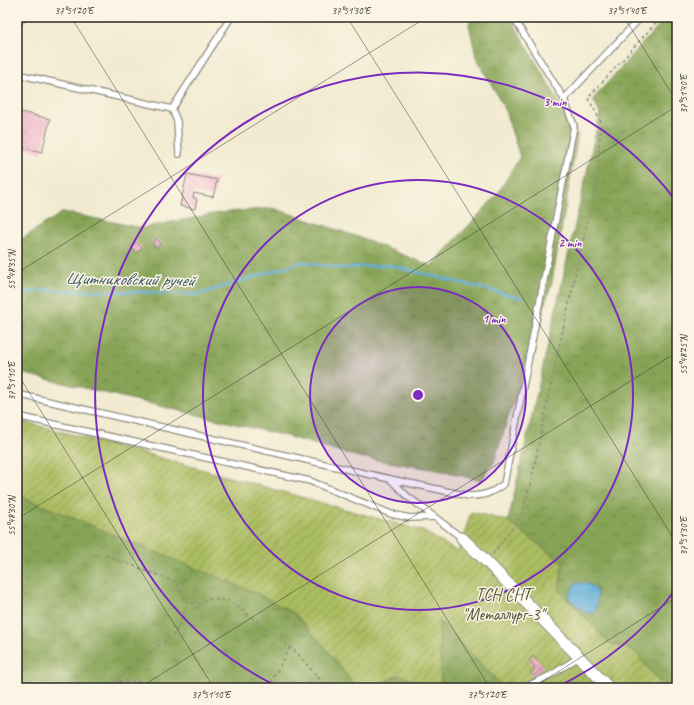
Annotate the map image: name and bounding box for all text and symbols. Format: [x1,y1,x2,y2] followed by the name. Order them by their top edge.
[55,4,95,17] text: 37°51'20"E
[332,4,372,17] text: 37°51'30"E
[608,4,648,17] text: 37°51'40"E
[677,73,690,113] text: 37°51'40"E
[544,94,567,110] text: 3 min
[559,235,582,251] text: 2 min
[5,248,18,290] text: 55°48'35"N
[66,267,198,291] water label: Щитниковский ручей
[483,311,506,327] text: 1 min
[677,333,690,375] text: 55°48'25"N
[5,360,18,400] text: 37°51'10"E
[411,388,425,402] centre of rings
[5,494,18,536] text: 55°48'30"N
[677,515,690,555] text: 37°51'30"E
[462,584,548,625] park label: ТСН СНТ "Металлург-3"
[192,688,232,701] text: 37°51'10"E
[468,688,508,701] text: 37°51'20"E

